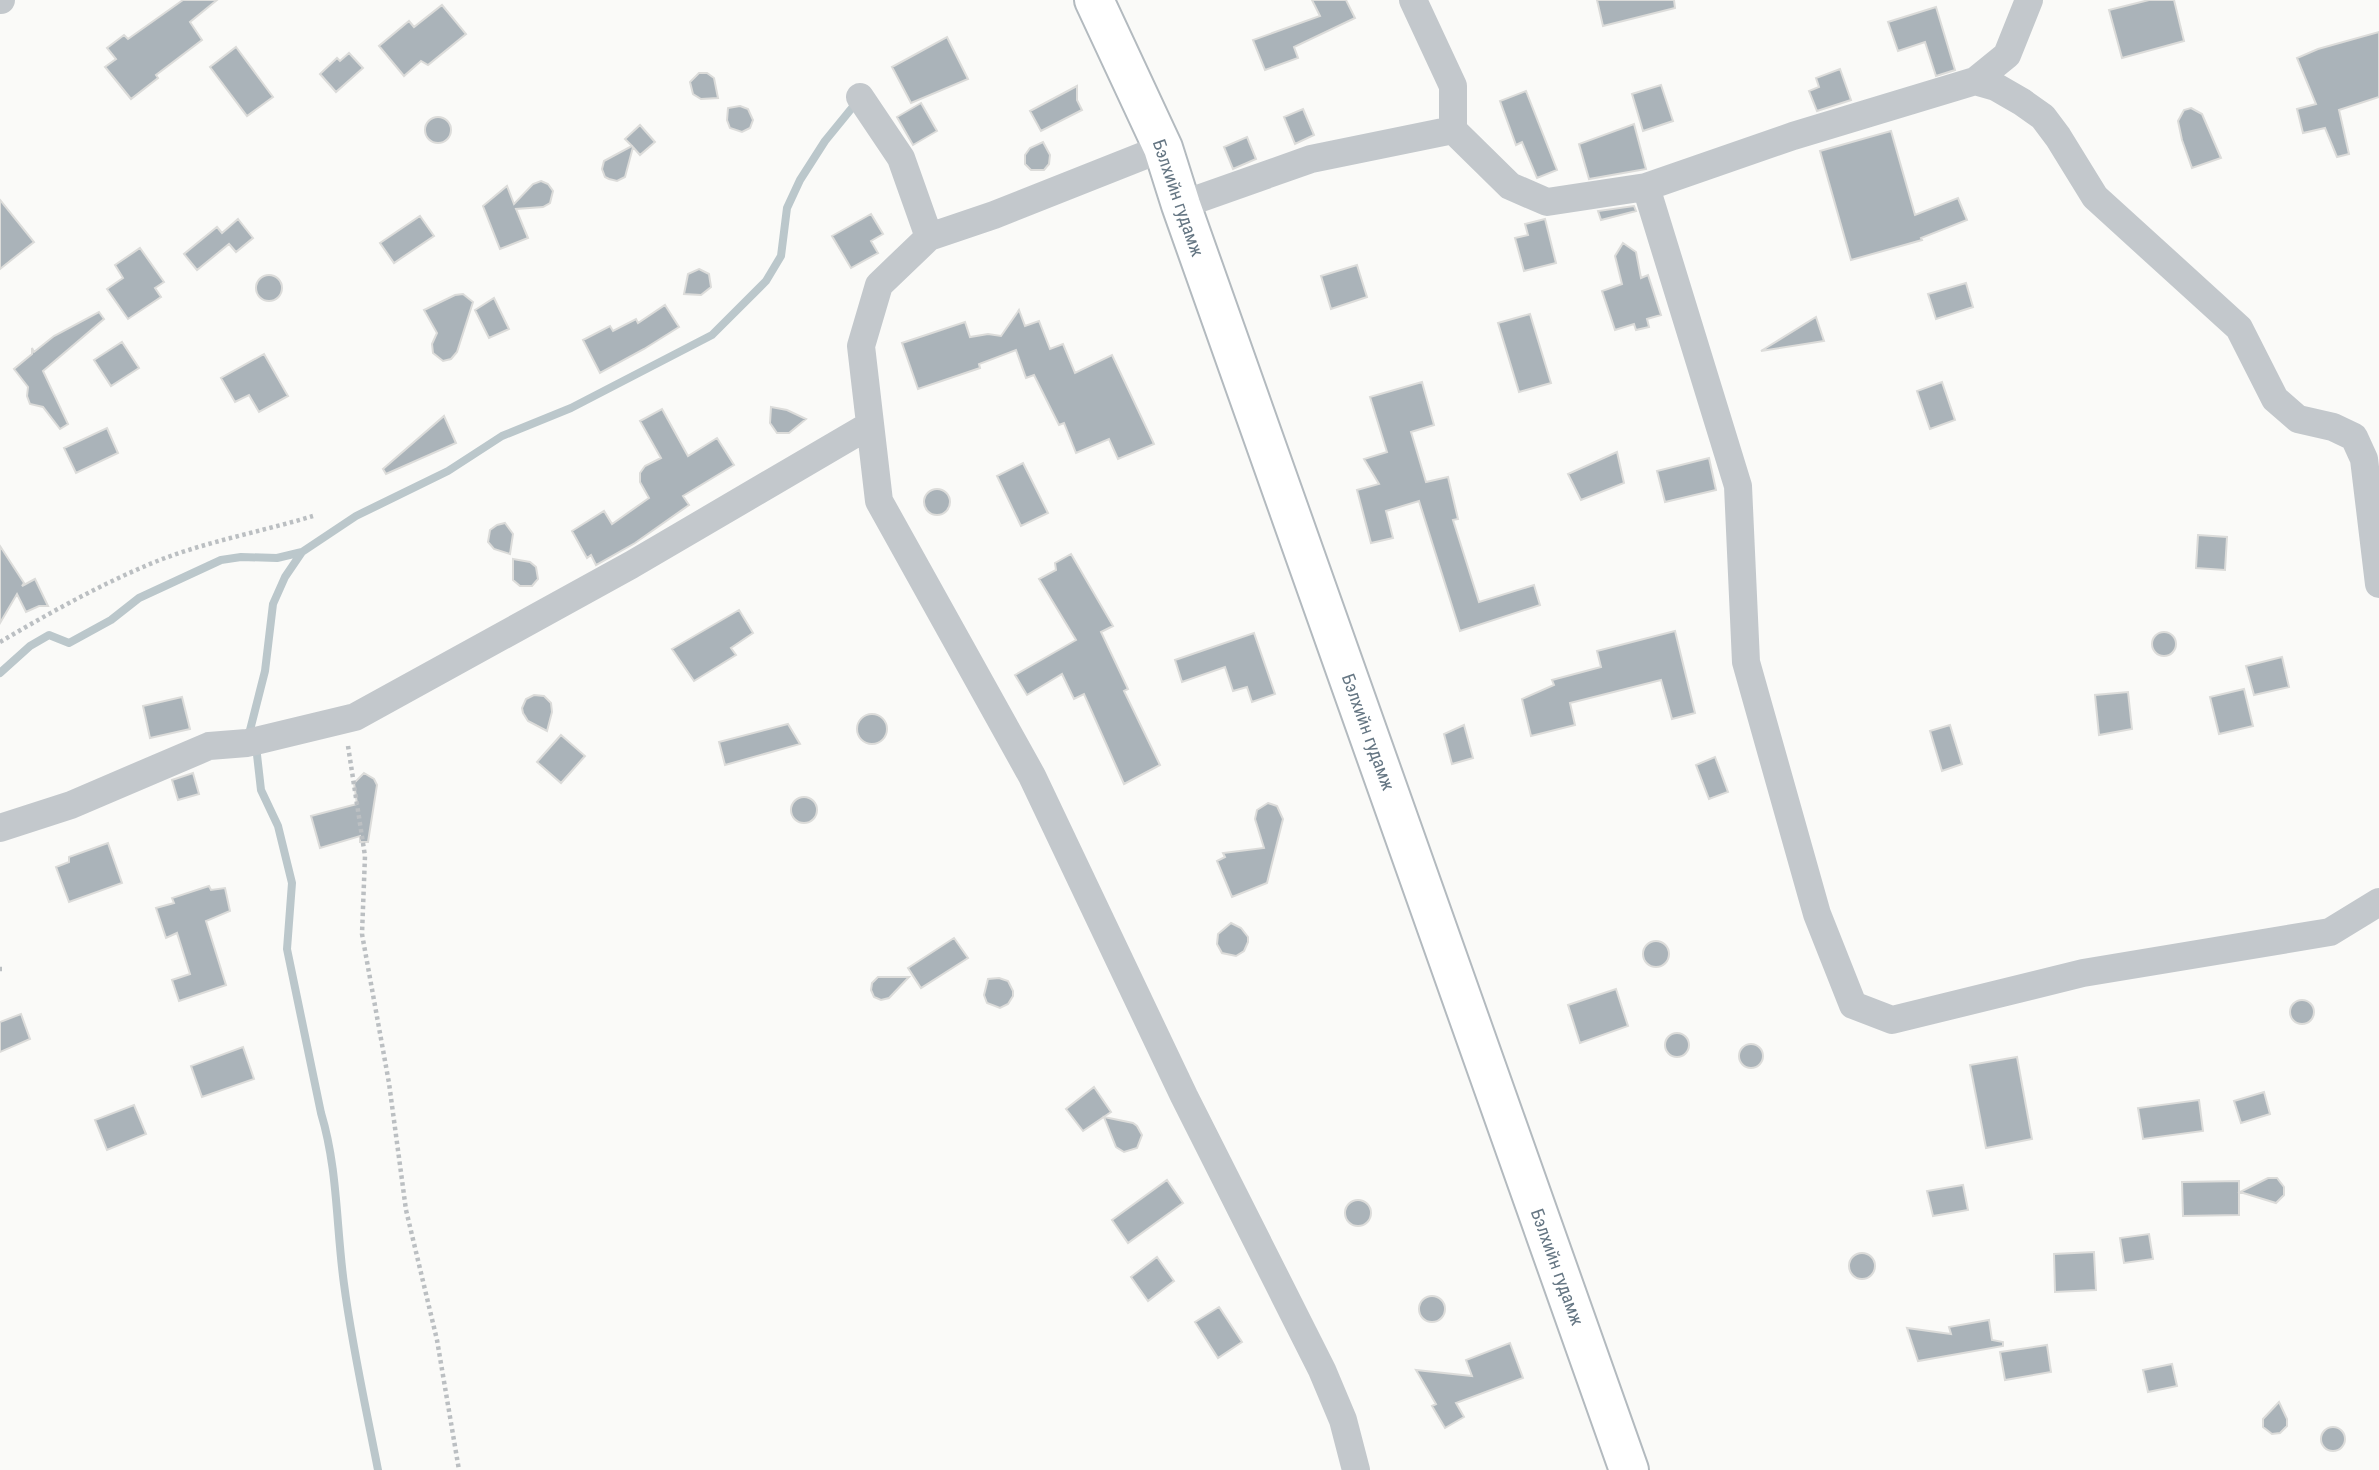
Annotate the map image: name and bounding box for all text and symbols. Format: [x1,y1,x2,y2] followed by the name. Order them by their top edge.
[1149,136,1208,259] street label: Бэлхийн гудамж
[1338,671,1399,793] street label: Бэлхийн гудамж
[1527,1206,1588,1328] street label: Бэлхийн гудамж

